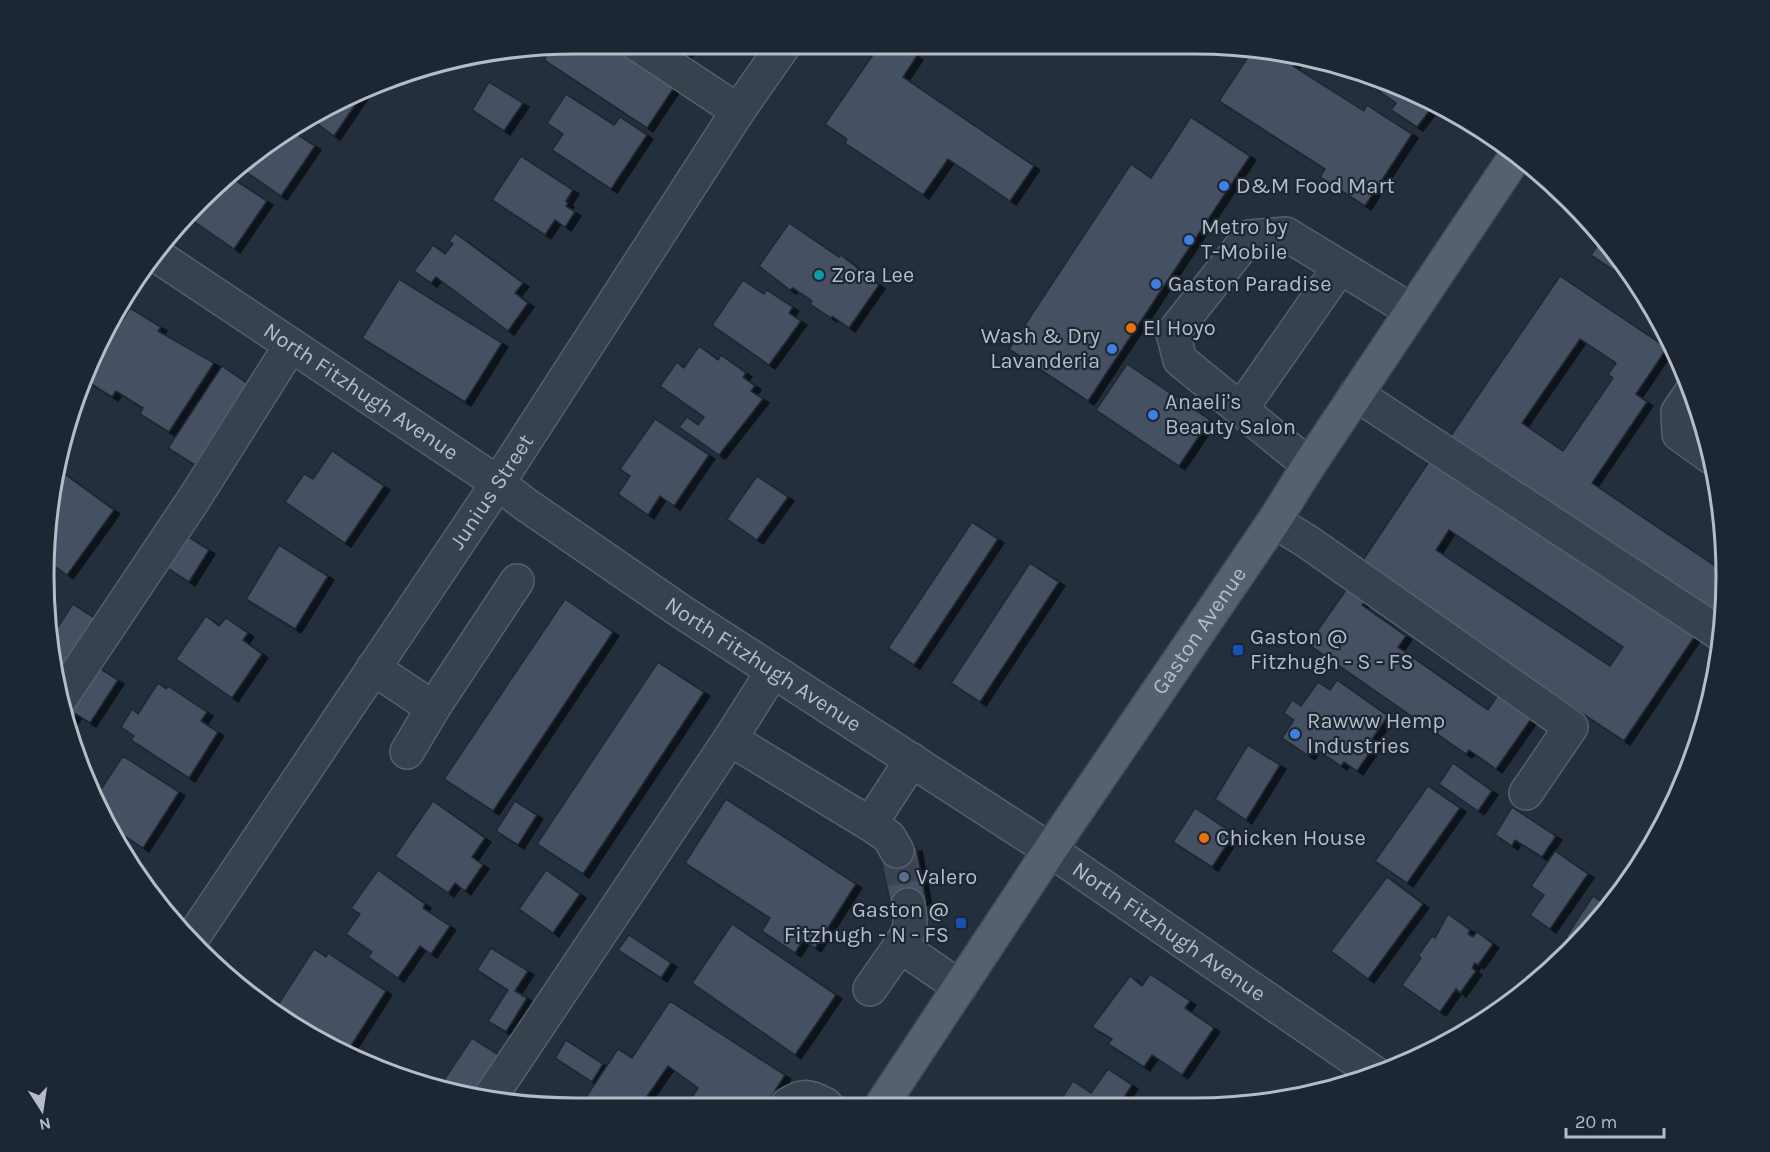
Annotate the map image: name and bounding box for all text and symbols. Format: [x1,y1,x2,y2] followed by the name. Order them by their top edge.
[1236,173,1395,199] place label: D&M Food Mart
[1217,179,1231,193] marker: D&M Food Mart
[1201,214,1288,265] place label: Metro by T-Mobile
[1182,233,1196,247] marker: Metro by T-Mobile
[831,262,914,288] place label: Zora Lee
[812,268,826,282] marker: Zora Lee
[1168,271,1331,297] place label: Gaston Paradise
[1149,277,1163,291] marker: Gaston Paradise
[1143,315,1216,341] place label: El Hoyo
[259,317,463,466] street label: North Fitzhugh Avenue
[1124,321,1138,335] marker: El Hoyo
[981,323,1100,374] place label: Wash & Dry Lavanderia
[1105,342,1119,356] marker: Wash & Dry Lavanderia
[1165,389,1296,440] place label: Anaeli's Beauty Salon
[1146,408,1160,422] marker: Anaeli's Beauty Salon
[444,429,539,554] street label: Junius Street
[1147,562,1252,700] street label: Gaston Avenue
[660,591,866,737] street label: North Fitzhugh Avenue
[1250,624,1413,675] place label: Gaston @ Fitzhugh - S - FS
[1231,643,1245,657] marker: Gaston @ Fitzhugh - S - FS
[1307,708,1445,759] place label: Rawww Hemp Industries
[1288,727,1302,741] marker: Rawww Hemp Industries
[1216,825,1366,851] place label: Chicken House
[1197,831,1211,845] marker: Chicken House
[1067,856,1271,1007] street label: North Fitzhugh Avenue
[916,864,977,890] place label: Valero
[897,870,911,884] marker: Valero
[784,897,949,948] place label: Gaston @ Fitzhugh - N - FS
[954,916,968,930] marker: Gaston @ Fitzhugh - N - FS
[12,1080,72,1140] north arrow
[1566,1101,1664,1139] scale bar
[1575,1111,1617,1133] text: 20 m
[37,1114,53,1135] text: N

